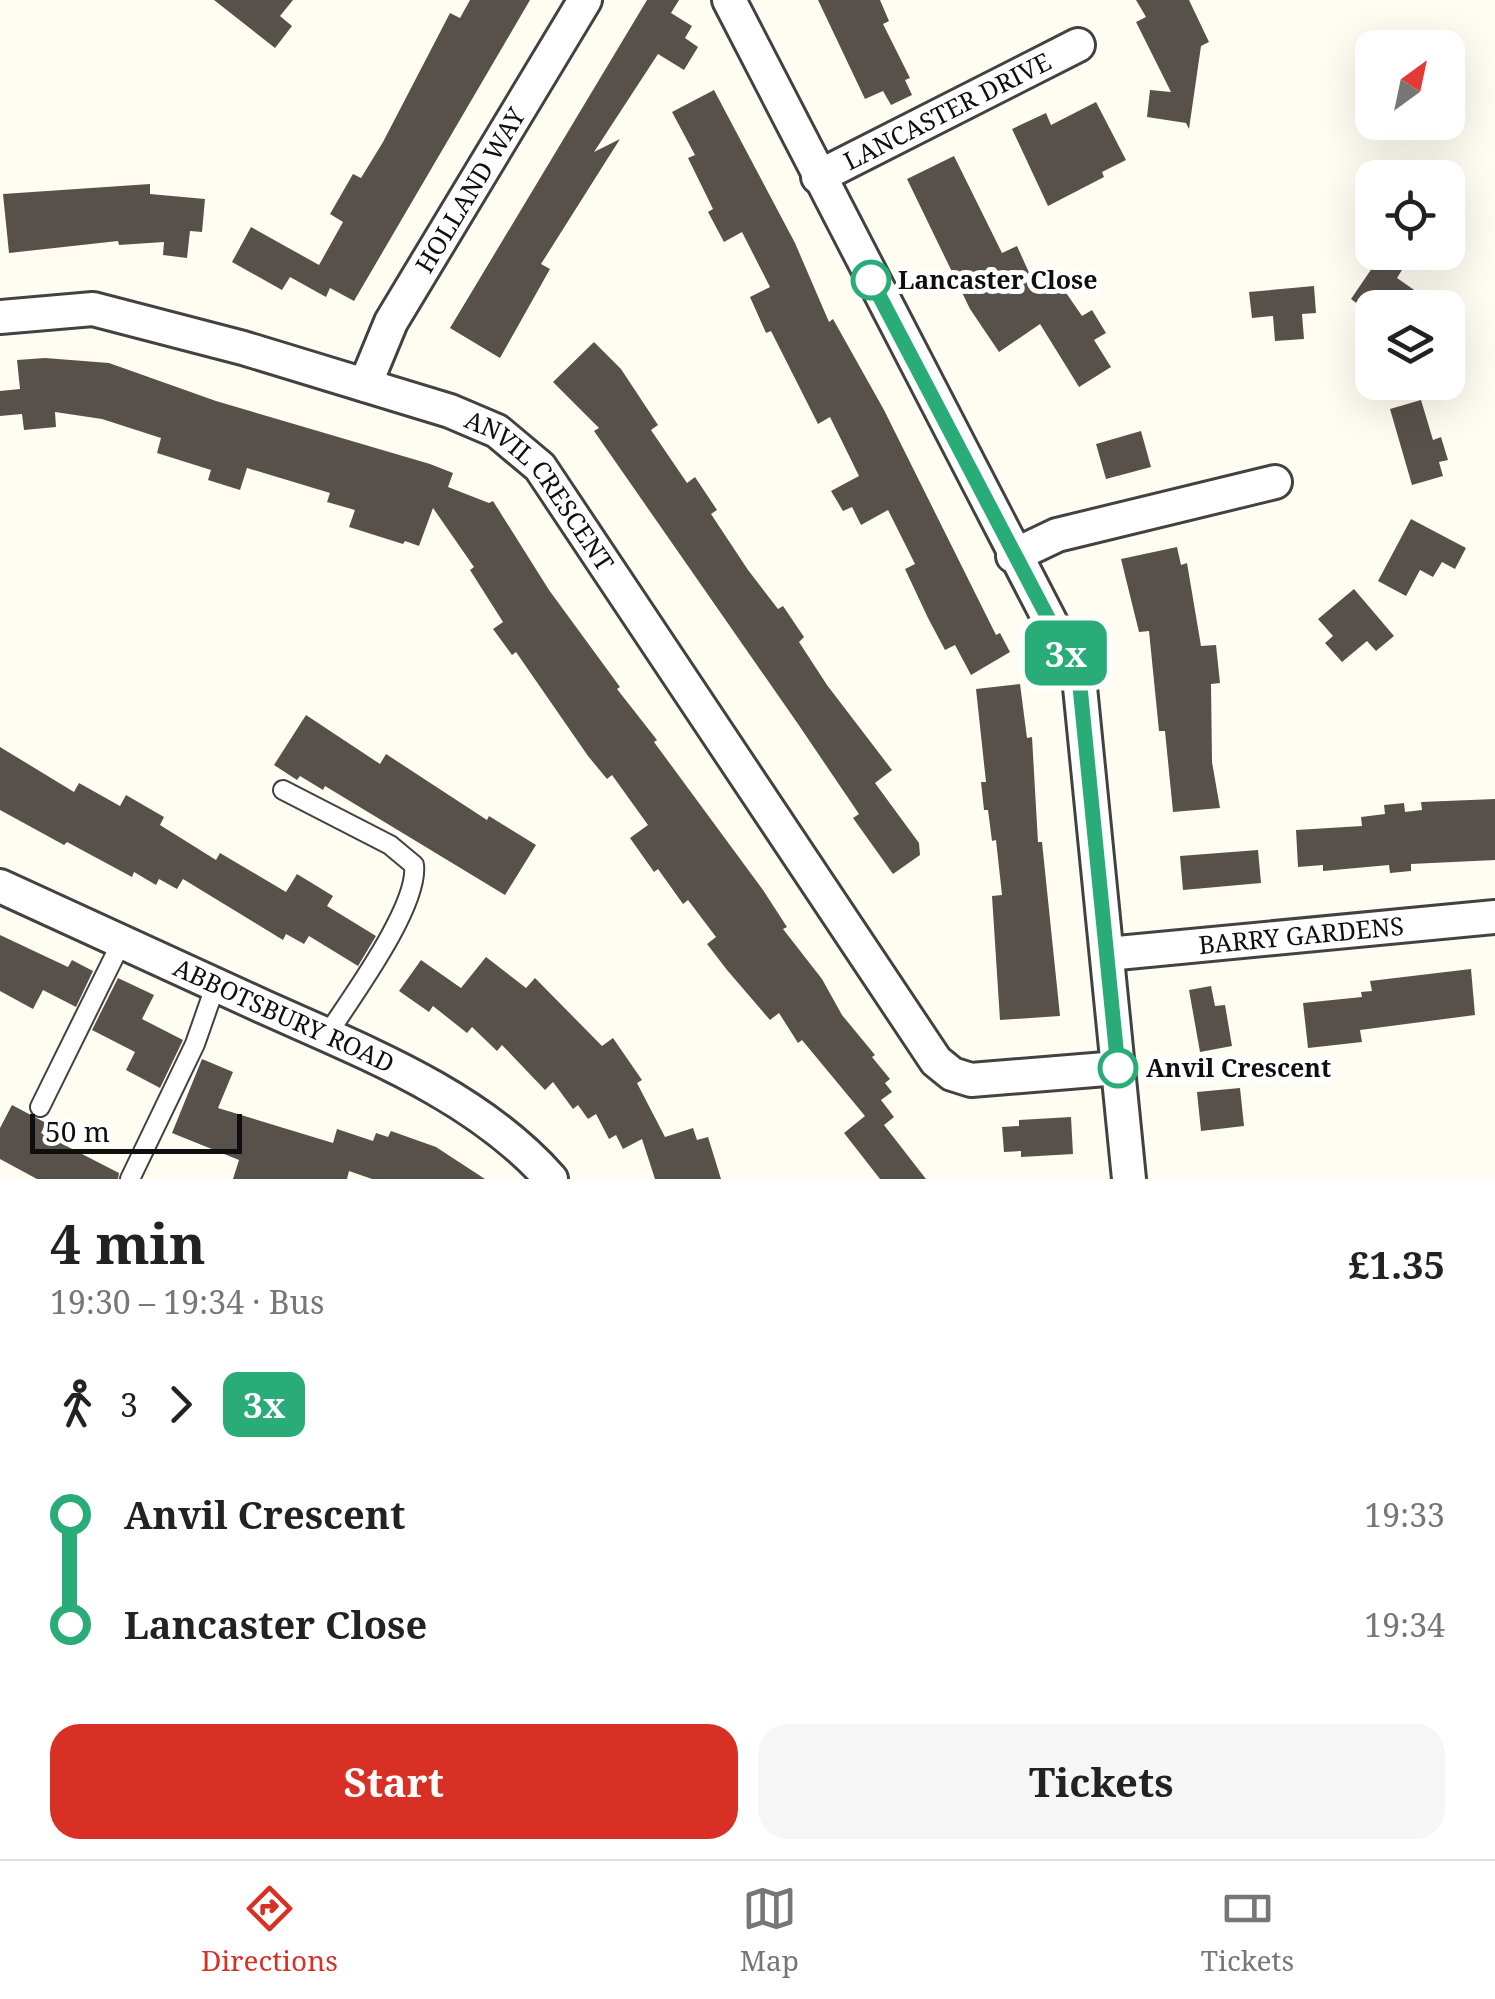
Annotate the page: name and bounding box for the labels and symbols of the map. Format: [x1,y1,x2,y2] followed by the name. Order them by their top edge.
[1355,30,1465,140] north arrow
[837,44,1056,177] street label: LANCASTER DRIVE
[407,101,533,279] street label: HOLLAND WAY
[852,261,890,299] marker: Lancaster Close
[898,262,1097,296] place label: Lancaster Close
[460,401,623,577] street label: ANVIL CRESCENT
[1021,620,1111,686] line badge: 3x
[1197,908,1405,961] street label: BARRY GARDENS
[168,949,400,1080] street label: ABBOTSBURY ROAD
[1099,1049,1137,1087] marker: Anvil Crescent
[1146,1050,1331,1084] place label: Anvil Crescent
[30,1109,242,1154] scale bar

